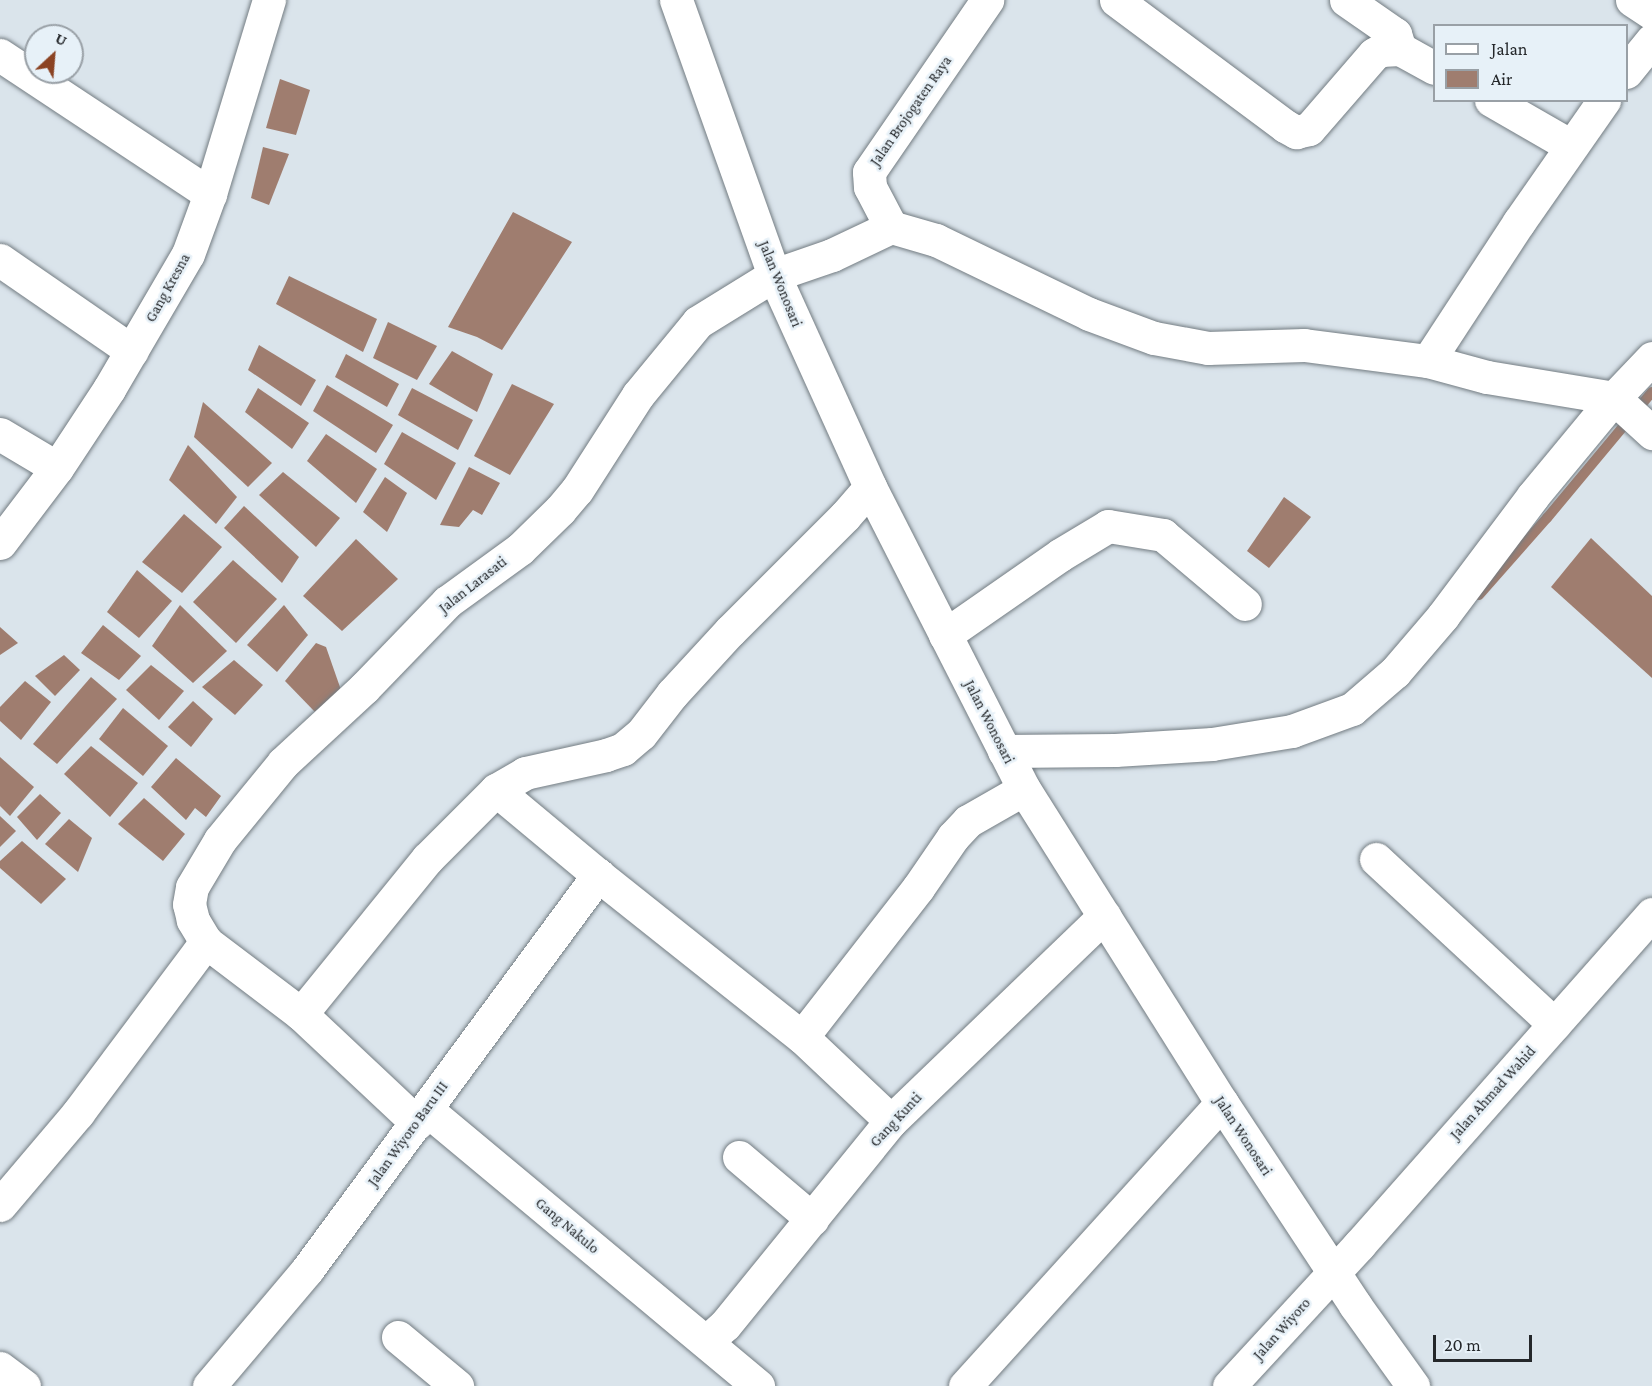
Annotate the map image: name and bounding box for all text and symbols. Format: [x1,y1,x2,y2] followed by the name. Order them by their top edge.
[24,24,84,84] north arrow
[1433,24,1628,102] legend
[53,29,70,49] text: U
[1491,39,1527,59] text: Jalan
[866,53,956,169] street label: Jalan Brojogaten Raya
[1491,69,1512,89] text: Air
[755,238,805,330] street label: Jalan Wonosari
[142,251,194,325] street label: Gang Kresna
[435,553,511,617] street label: Jalan Larasati
[960,677,1018,767] street label: Jalan Wonosari
[1446,1043,1540,1143] street label: Jalan Ahmad Wahid
[364,1078,452,1190] street label: Jalan Wiyoro Baru III
[866,1089,926,1151] street label: Gang Kunti
[1211,1093,1275,1179] street label: Jalan Wonosari
[531,1194,603,1258] street label: Gang Nakulo
[1249,1294,1315,1364] street label: Jalan Wiyoro
[1436,1323,1535,1361] scale bar
[1444,1335,1481,1355] text: 20 m

